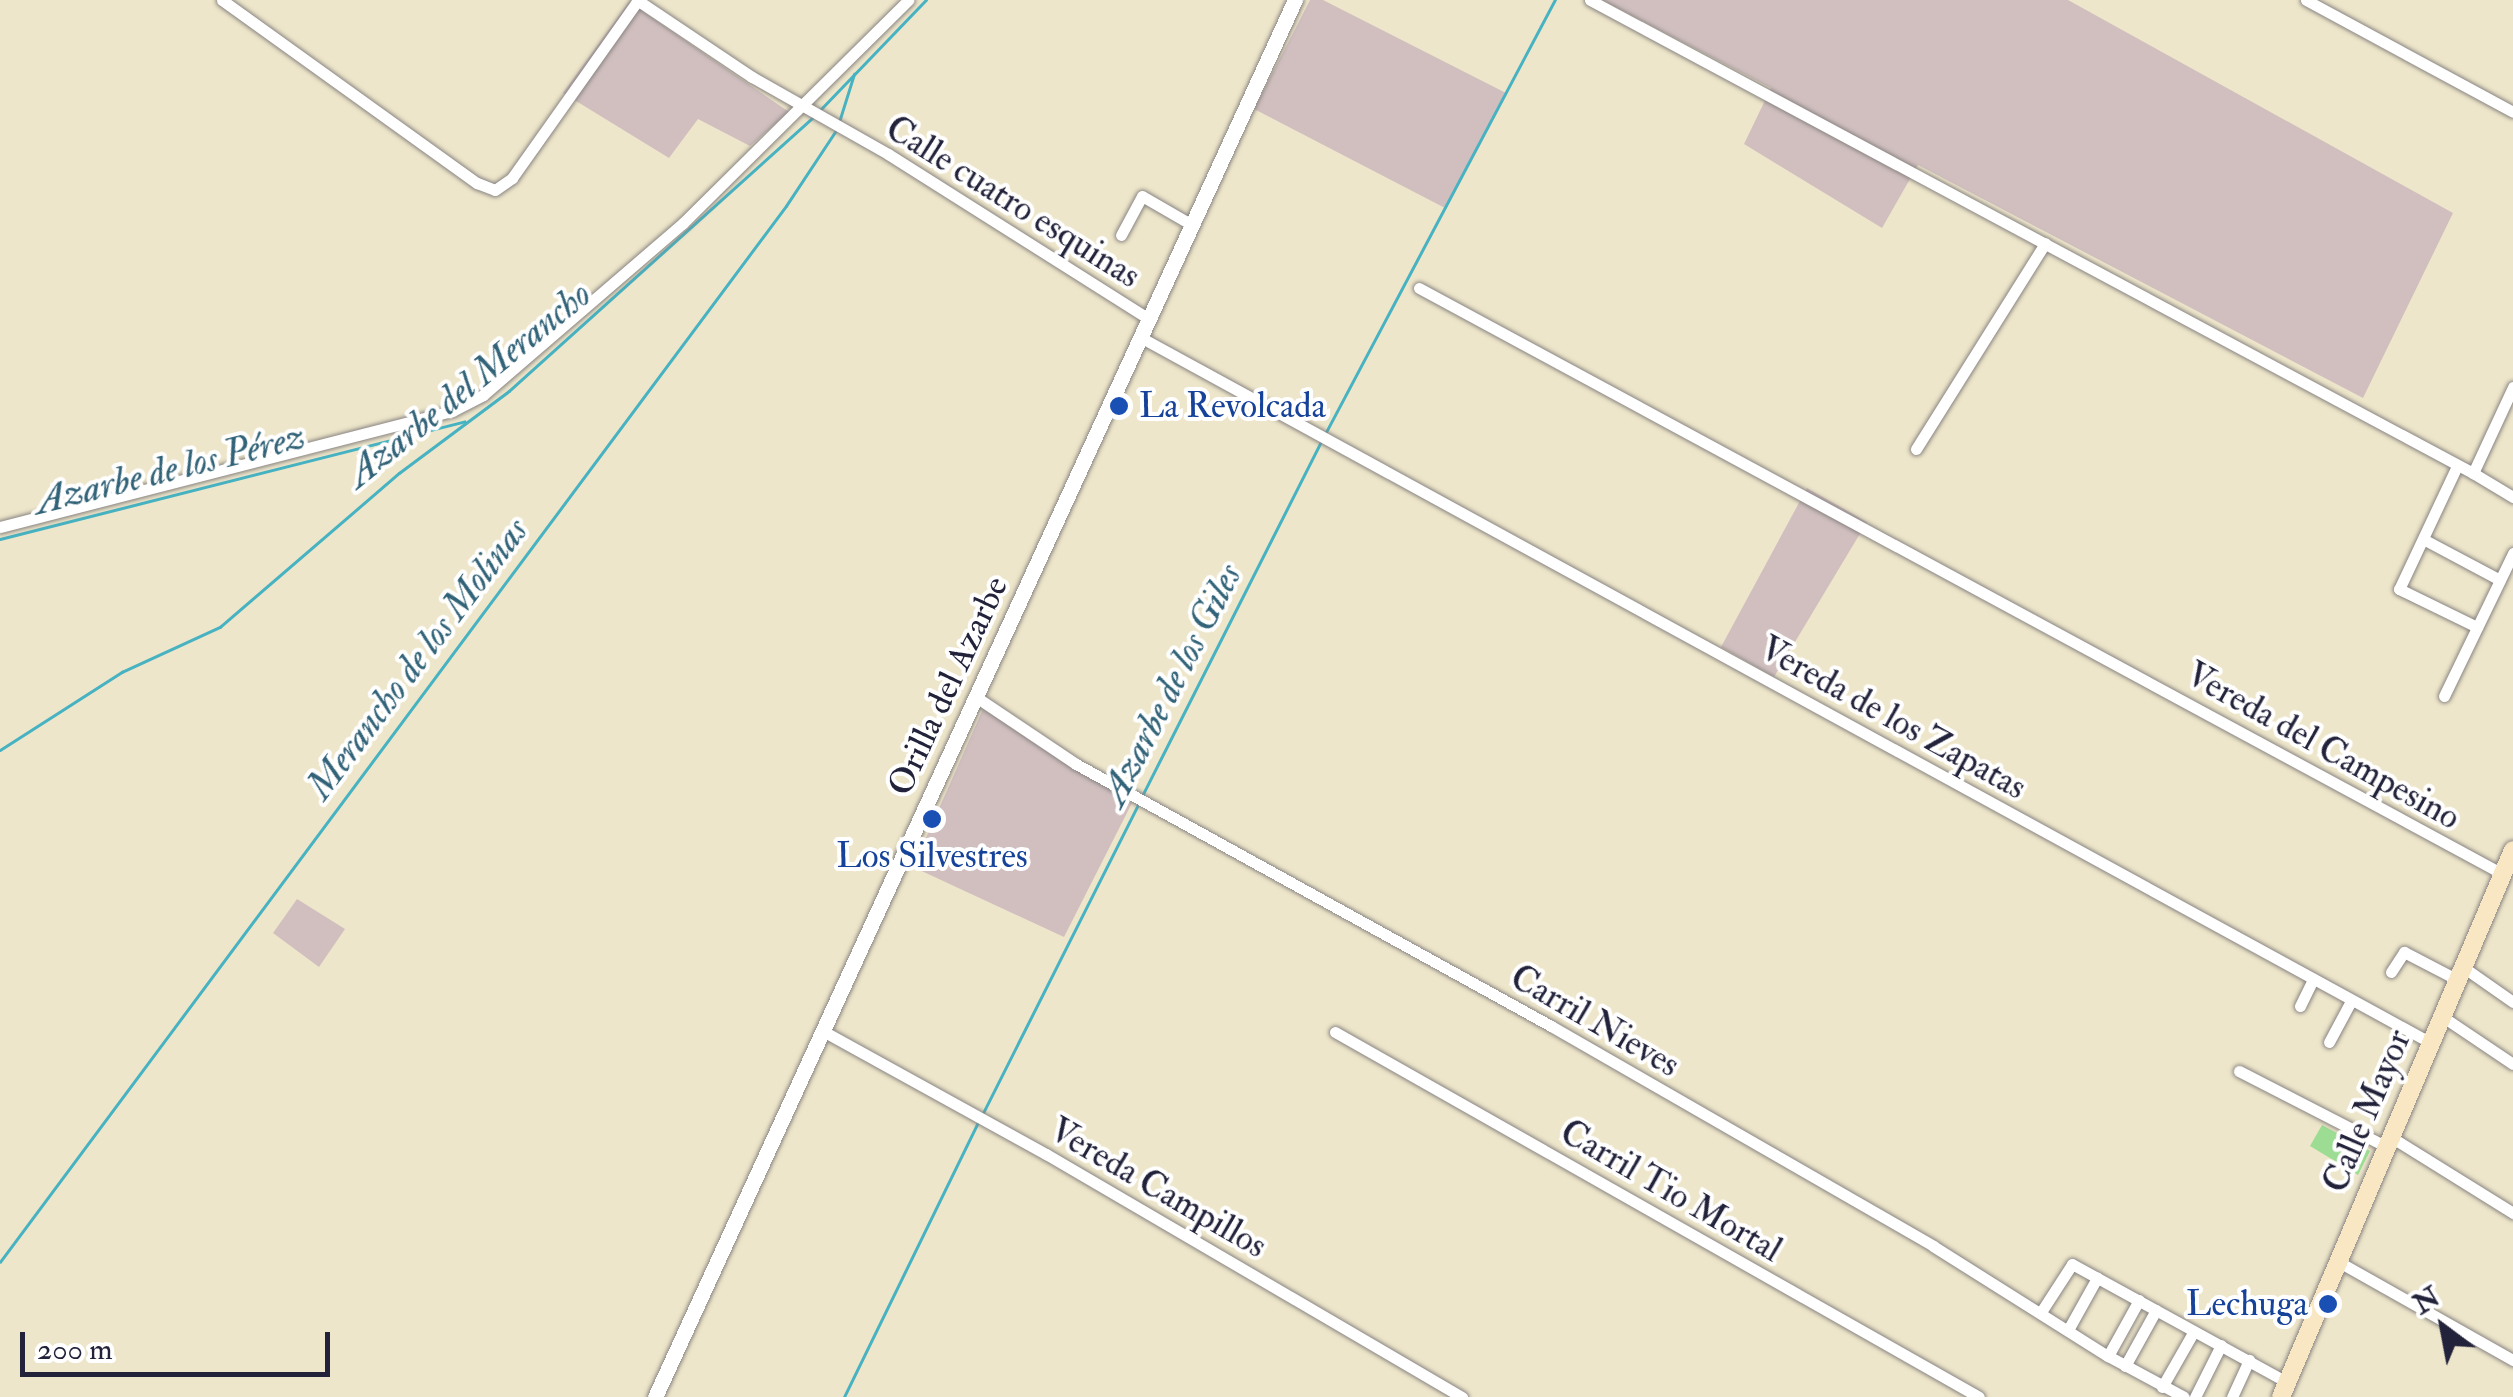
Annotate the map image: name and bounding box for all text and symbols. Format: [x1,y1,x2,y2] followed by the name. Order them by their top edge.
[878,107,1148,297] street label: Calle cuatro esquinas
[337,272,601,498] water label: Azarbe del Merancho
[1139,385,1326,427] place label: La Revolcada
[1108,395,1130,417] marker: La Revolcada
[30,414,310,526] water label: Azarbe de los Pérez
[297,509,539,809] water label: Merancho de los Molinas
[1092,557,1252,813] water label: Azarbe de los Giles
[879,570,1017,802] street label: Orilla del Azarbe
[1753,627,2033,809] street label: Vereda de los Zapatas
[2179,653,2467,839] street label: Vereda del Campesino
[921,808,943,830] marker: Los Silvestres
[836,835,1028,877] place label: Los Silvestres
[1503,956,1687,1086] street label: Carril Nieves
[2314,1023,2420,1199] street label: Calle Mayor
[1042,1109,1274,1267] street label: Vereda Campillos
[1553,1111,1789,1271] street label: Carril Tio Mortal
[2393,1277,2493,1377] north arrow
[2407,1280,2447,1323] text: N
[2186,1283,2308,1325] place label: Lechuga
[2317,1293,2339,1315] marker: Lechuga
[25,1312,335,1374] scale bar
[37,1331,113,1368] text: 200 m

